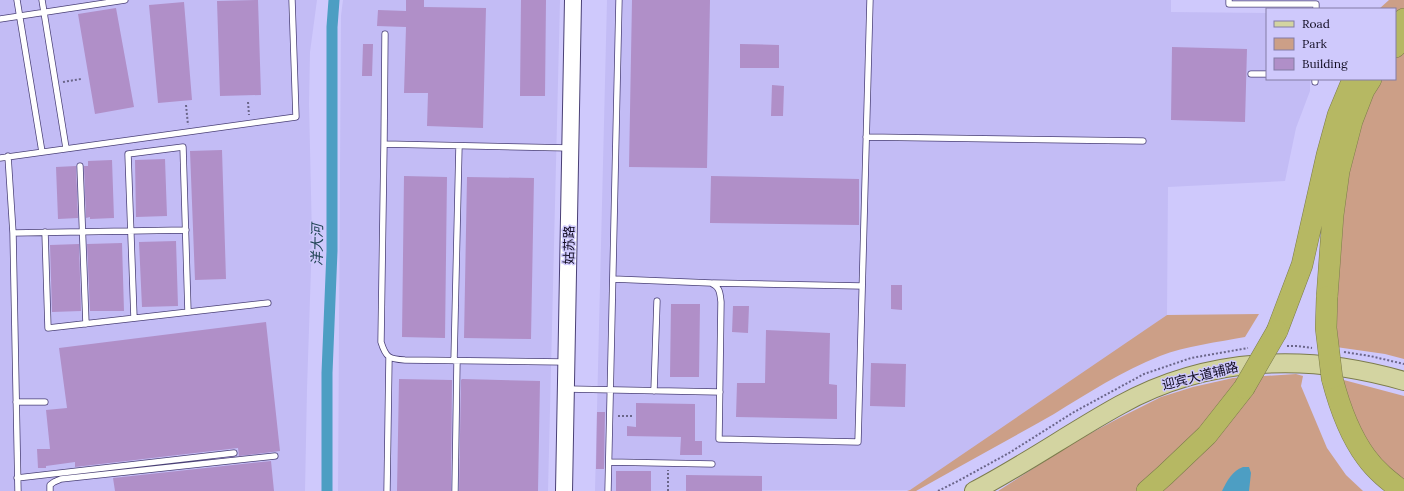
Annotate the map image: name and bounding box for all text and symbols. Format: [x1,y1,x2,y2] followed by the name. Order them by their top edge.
[1266,8,1396,80] legend
[1302,16,1330,31] text: Road
[1302,36,1328,51] text: Park
[1302,56,1348,71] text: Building
[308,221,326,266] water label: 洋大河
[560,225,578,265] street label: 姑苏路
[1160,358,1240,394] street label: 迎宾大道辅路

